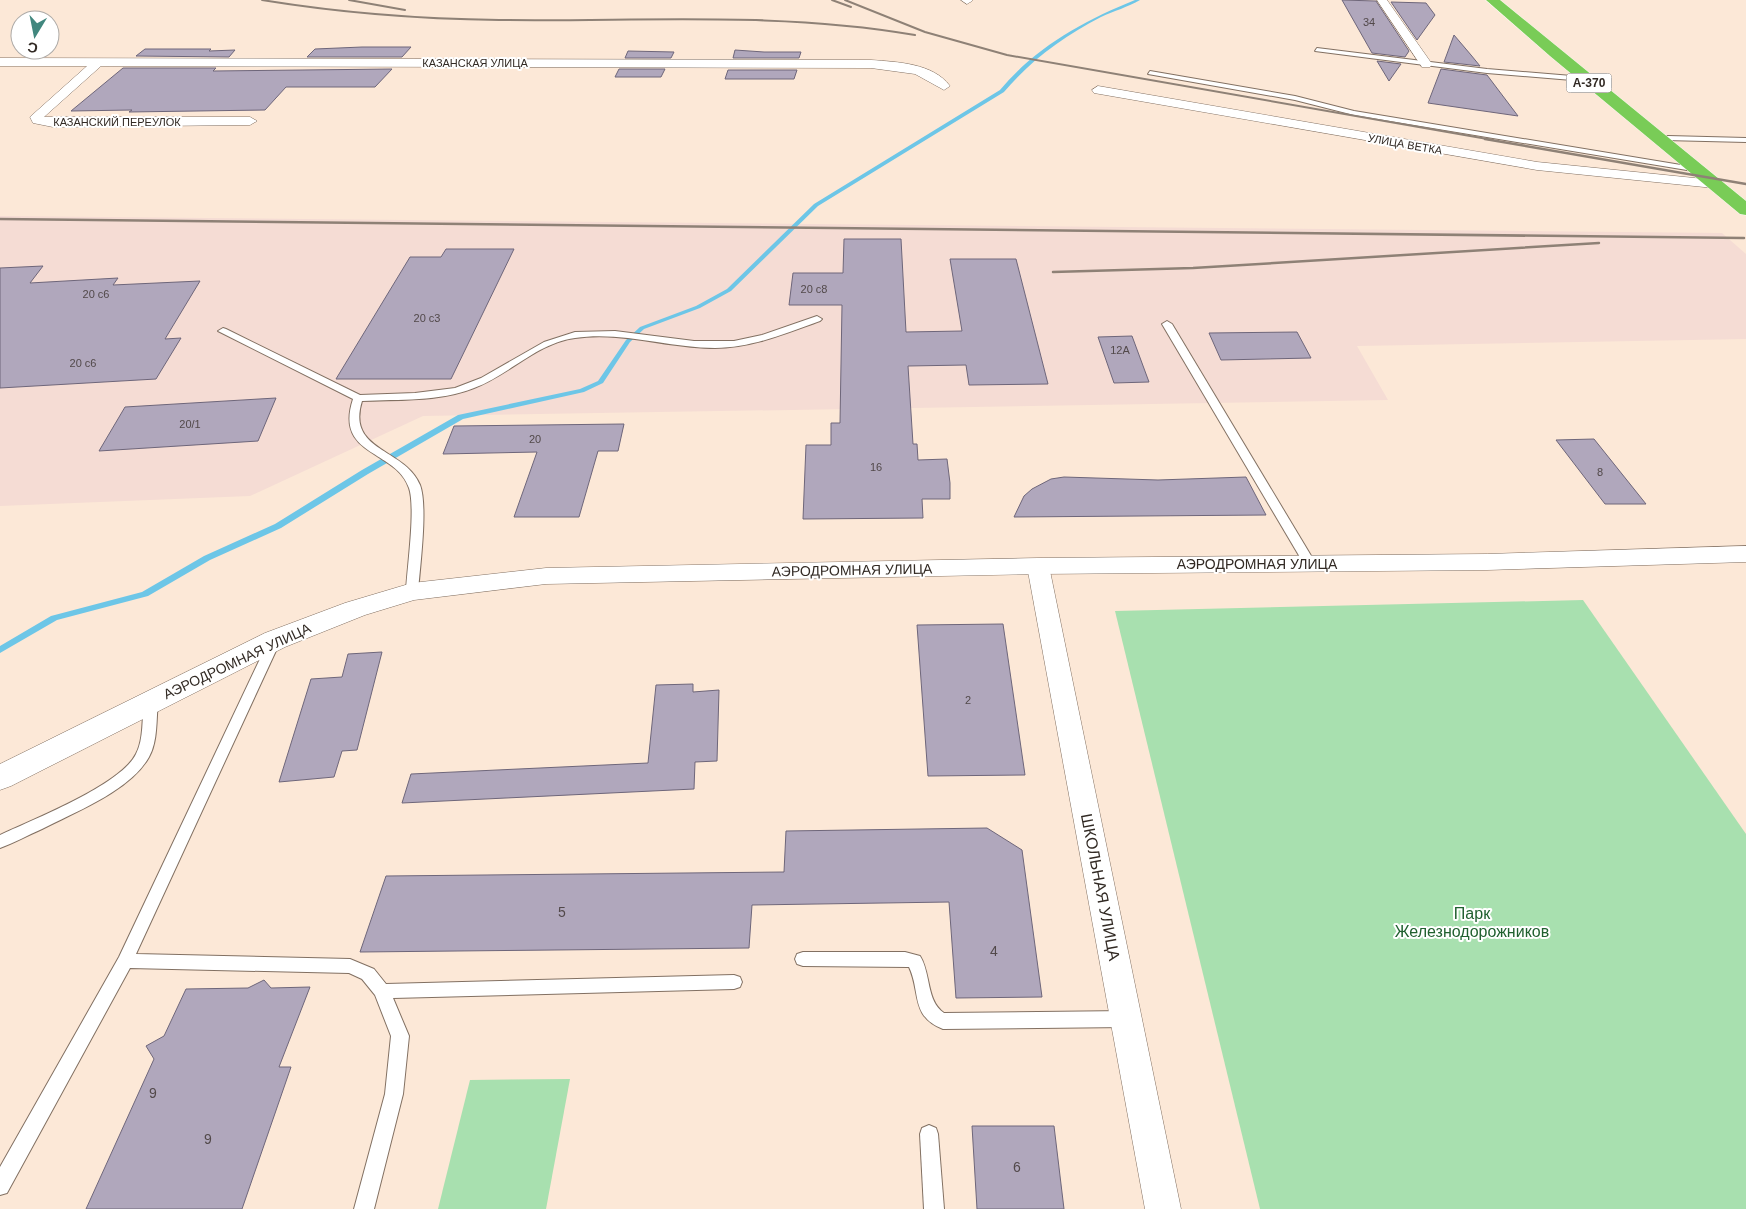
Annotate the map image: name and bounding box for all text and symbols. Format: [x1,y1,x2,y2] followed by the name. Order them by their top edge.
[10,10,60,60] north arrow
[1363,16,1375,28] house number: 34
[26,39,39,57] text: С
[422,57,528,69] street label: КАЗАНСКАЯ УЛИЦА
[1566,74,1612,92] road number: А-370
[53,116,181,128] street label: КАЗАНСКИЙ ПЕРЕУЛОК
[1367,132,1444,157] street label: УЛИЦА ВЕТКА
[801,283,827,295] house number: 20 с8
[83,288,109,300] house number: 20 с6
[414,312,440,324] house number: 20 с3
[1110,344,1130,356] house number: 12А
[70,357,96,369] house number: 20 с6
[179,418,201,430] house number: 20/1
[529,433,541,445] house number: 20
[870,461,882,473] house number: 16
[1597,466,1603,478] house number: 8
[1177,556,1338,572] street label: АЭРОДРОМНАЯ УЛИЦА
[772,561,933,579] street label: АЭРОДРОМНАЯ УЛИЦА
[161,620,314,702] street label: АЭРОДРОМНАЯ УЛИЦА
[965,694,971,706] house number: 2
[1078,812,1123,962] street label: ШКОЛЬНАЯ УЛИЦА
[558,904,566,920] house number: 5
[1395,905,1549,940] park label: Парк Железнодорожников
[990,943,998,959] house number: 4
[149,1085,157,1101] house number: 9
[204,1131,212,1147] house number: 9
[1013,1159,1021,1175] house number: 6

